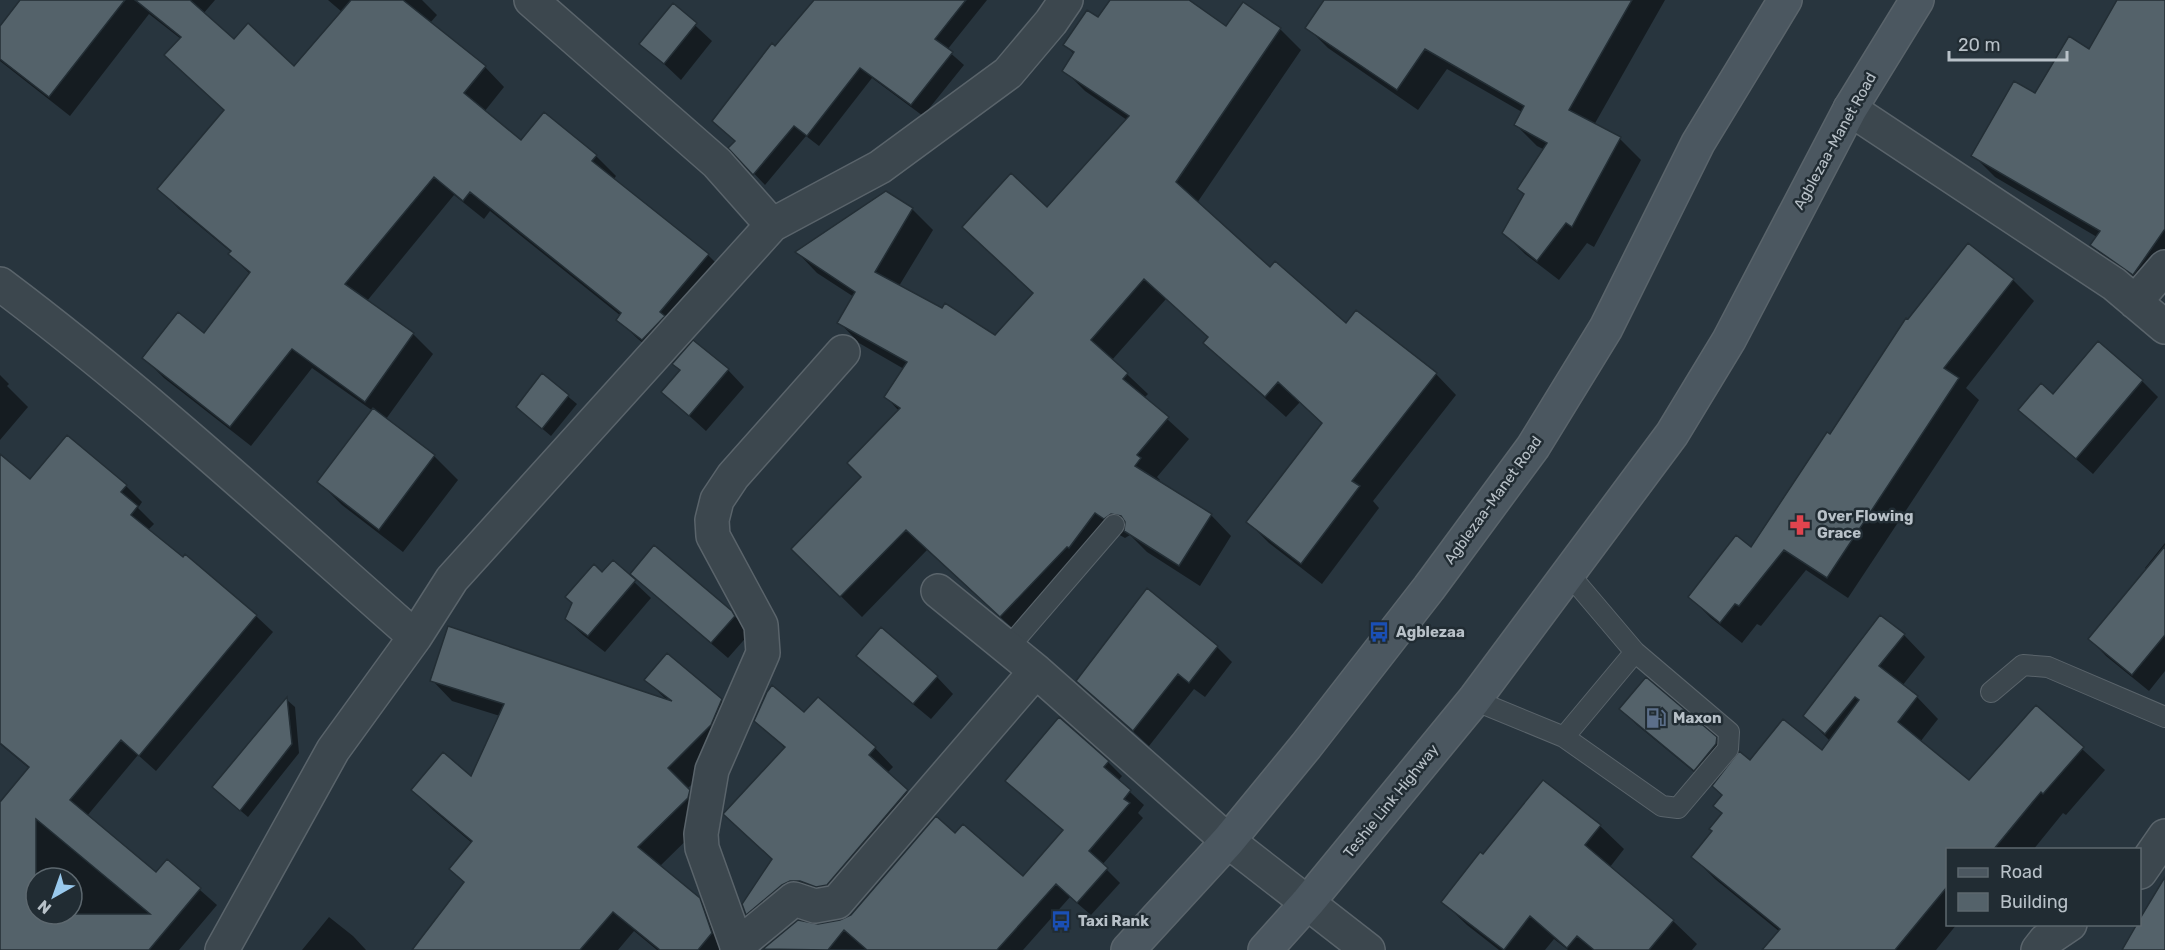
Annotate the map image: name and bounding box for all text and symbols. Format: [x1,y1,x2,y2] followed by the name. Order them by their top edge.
[1949,24,2068,62] scale bar
[1958,34,2000,56] text: 20 m
[1790,69,1880,213] street label: Agblezaa-Manet Road
[1440,432,1546,568] street label: Agblezaa-Manet Road
[1817,507,1913,542] place label: Over Flowing Grace
[1788,513,1812,537] pharmacy icon: Over Flowing Grace
[1367,620,1391,644] bus stop icon: Agblezaa
[1396,623,1465,641] place label: Agblezaa
[1644,706,1668,730] fuel station icon: Maxon
[1673,709,1722,727] place label: Maxon
[1340,741,1442,861] street label: Teshie Link Highway
[1946,848,2141,926] legend
[2000,861,2043,883] text: Road
[24,866,84,926] north arrow
[2000,891,2068,913] text: Building
[34,896,55,918] text: N
[1049,909,1073,933] bus stop icon: Taxi Rank
[1078,912,1149,930] place label: Taxi Rank

